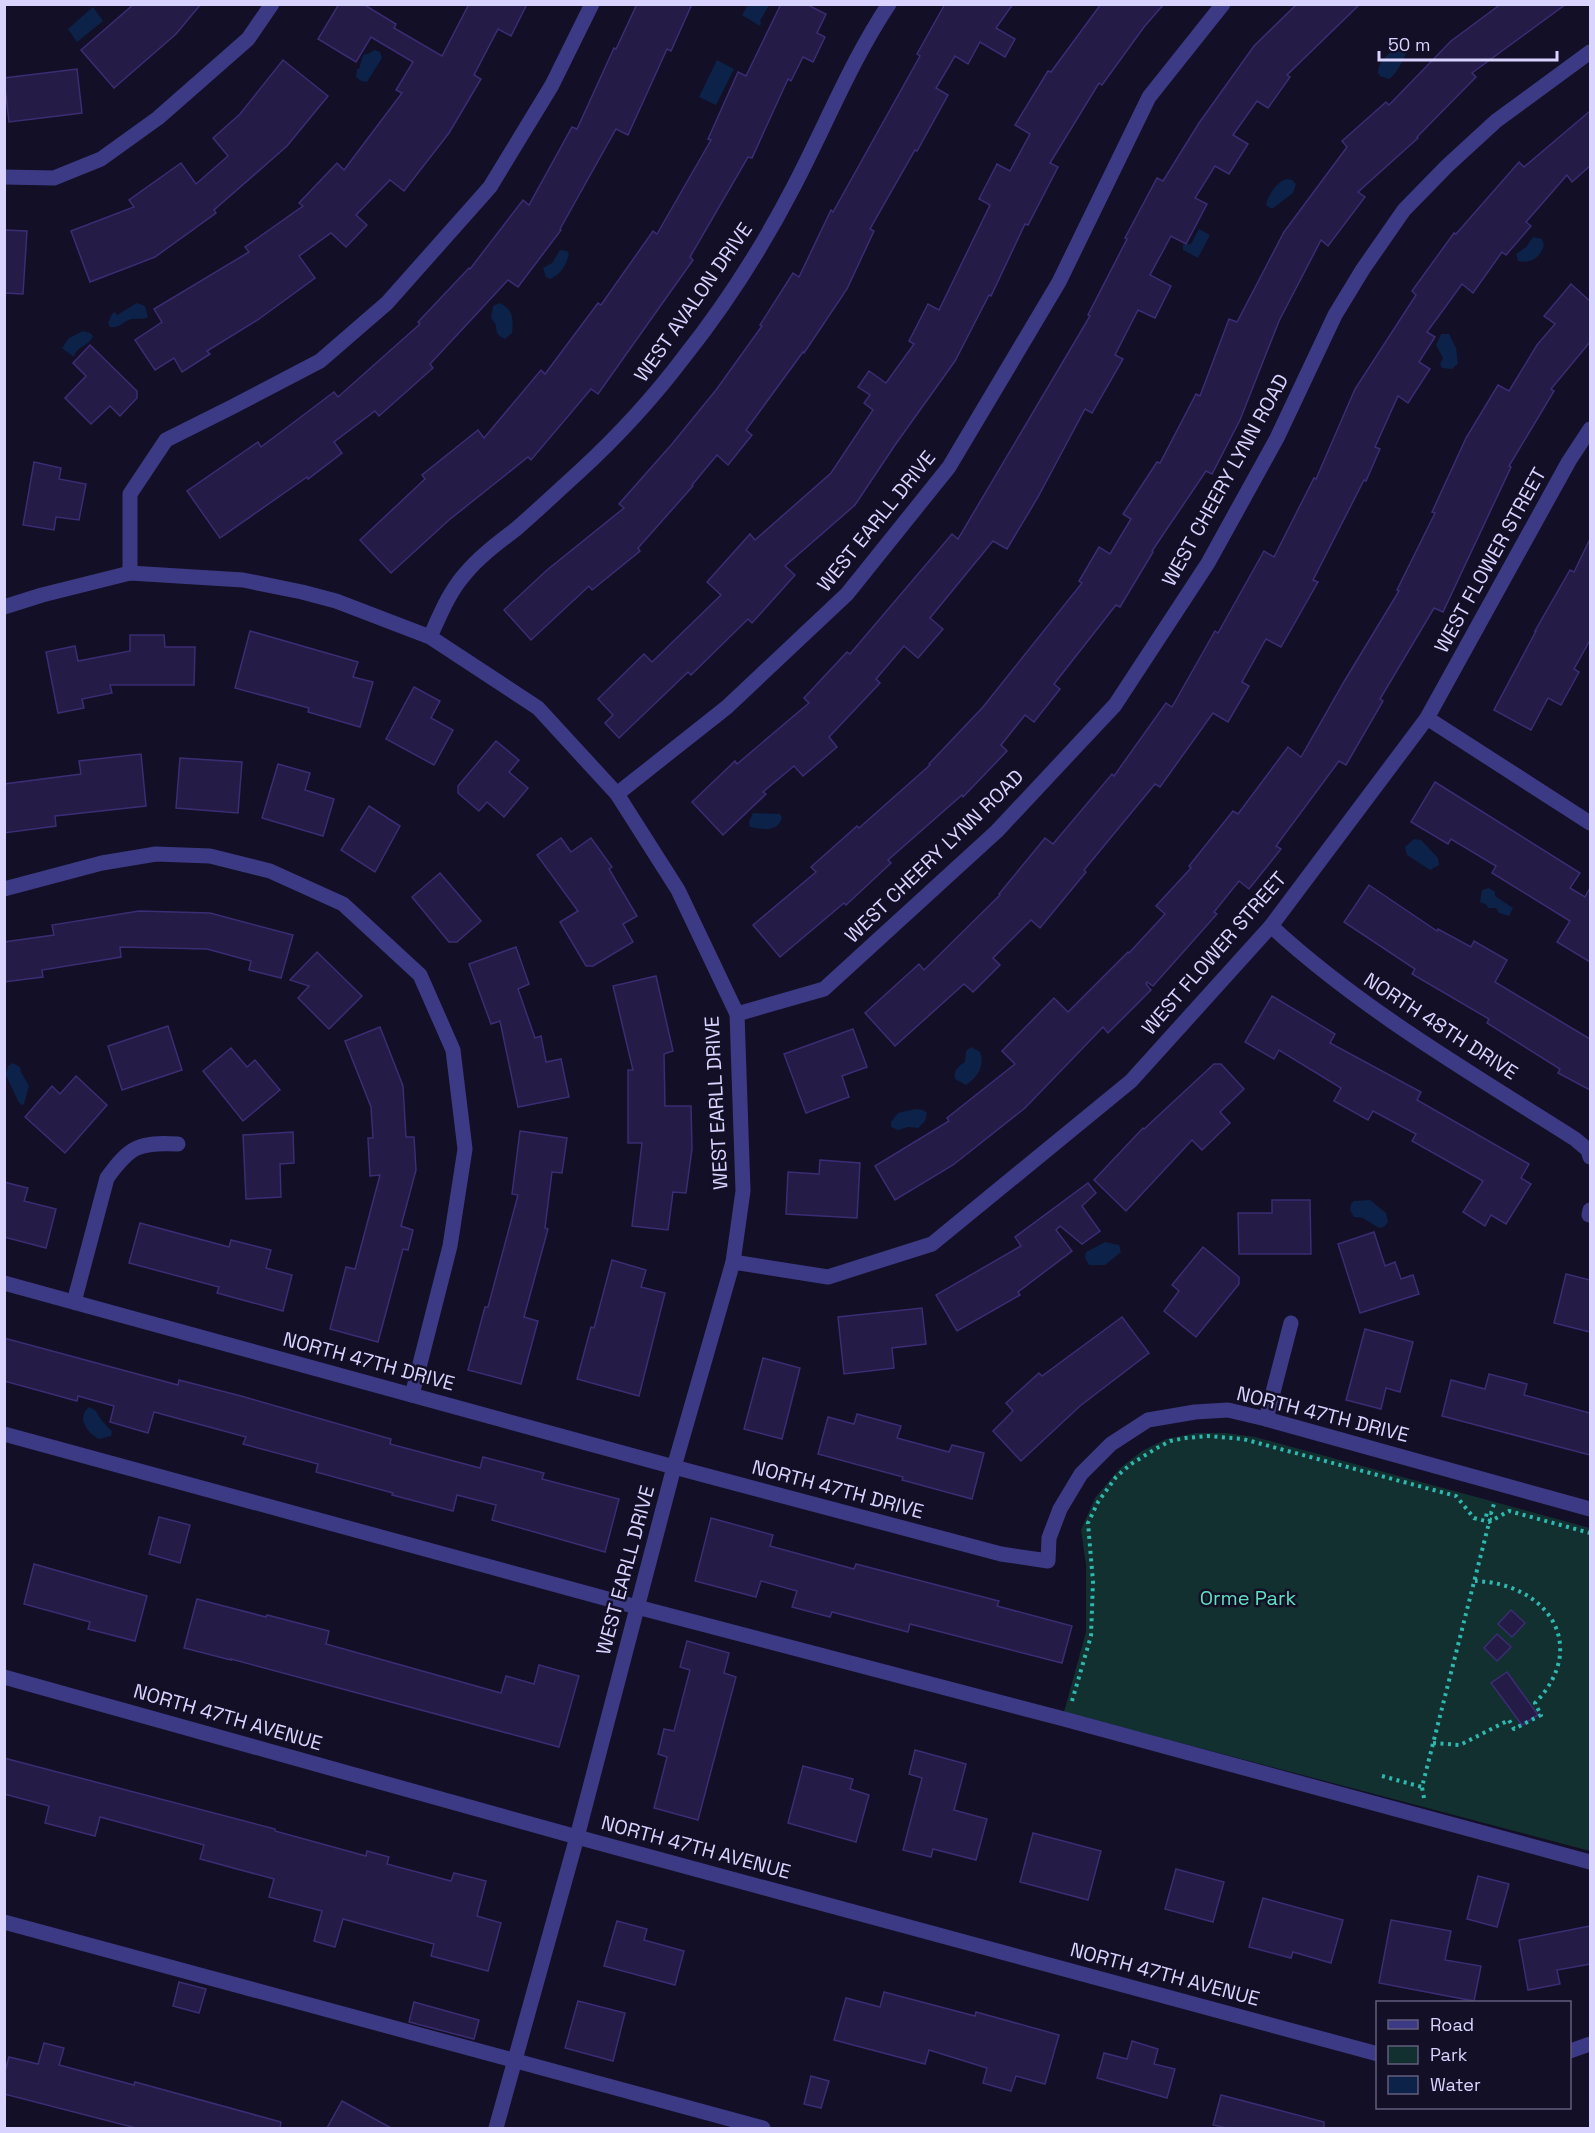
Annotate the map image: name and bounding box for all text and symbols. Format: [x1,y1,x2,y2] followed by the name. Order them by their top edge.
[1379,24,1558,62] scale bar
[1388,33,1430,56] text: 50 m
[628,217,758,387] street label: WEST AVALON DRIVE
[1156,369,1294,591] street label: WEST CHEERY LYNN ROAD
[811,445,941,597] street label: WEST EARLL DRIVE
[1428,462,1552,657] street label: WEST FLOWER STREET
[839,764,1029,948] street label: WEST CHEERY LYNN ROAD
[1136,866,1292,1040] street label: WEST FLOWER STREET
[1359,966,1523,1086] street label: NORTH 48TH DRIVE
[698,1015,734,1191] street label: WEST EARLL DRIVE
[280,1326,458,1396] street label: NORTH 47TH DRIVE
[1234,1380,1412,1448] street label: NORTH 47TH DRIVE
[749,1454,927,1524] street label: NORTH 47TH DRIVE
[590,1483,660,1657] street label: WEST EARLL DRIVE
[1200,1585,1297,1611] park label: Orme Park
[131,1678,325,1756] street label: NORTH 47TH AVENUE
[598,1809,794,1885] street label: NORTH 47TH AVENUE
[1067,1936,1263,2012] street label: NORTH 47TH AVENUE
[1376,2001,1571,2109] legend
[1430,2013,1474,2036] text: Road
[1430,2043,1468,2066] text: Park
[1430,2073,1481,2096] text: Water

